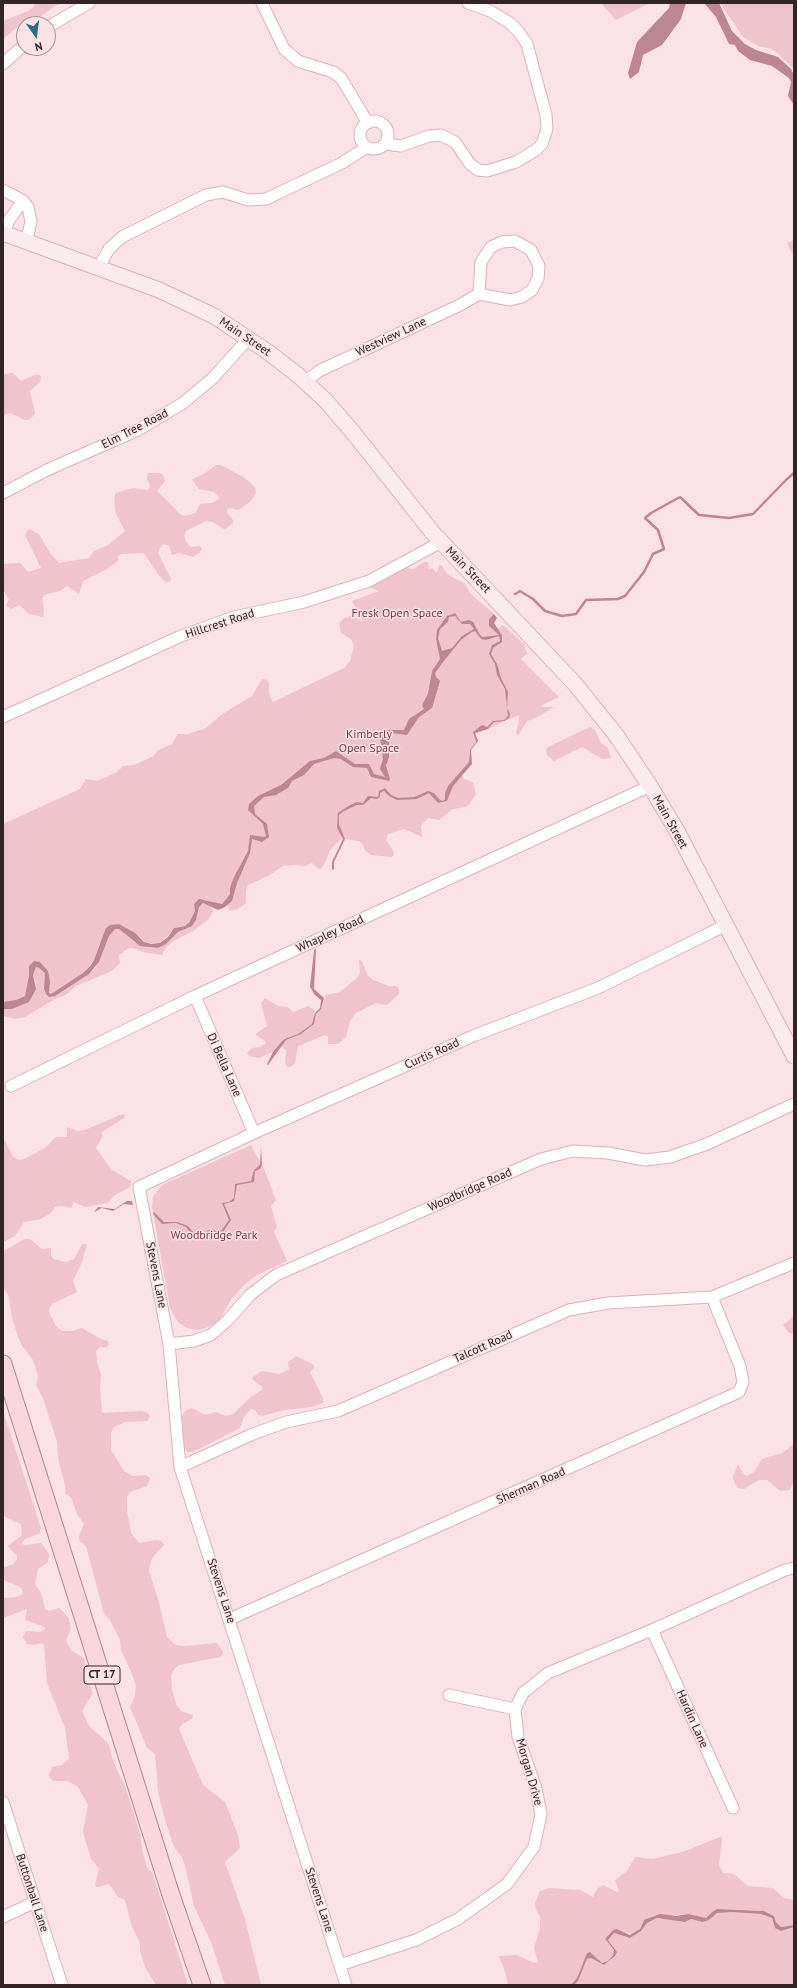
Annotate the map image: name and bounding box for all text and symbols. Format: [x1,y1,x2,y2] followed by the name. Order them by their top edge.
[16,16,56,56] north arrow
[33,39,44,54] text: N
[353,314,429,360] street label: Westview Lane
[216,315,274,359] street label: Main Street
[99,406,171,452] street label: Elm Tree Road
[442,544,494,596] street label: Main Street
[184,606,256,642] street label: Hillcrest Road
[352,607,442,621] park label: Fresk Open Space
[339,728,399,756] park label: Kimberly Open Space
[649,793,691,851] street label: Main Street
[294,912,366,956] street label: Whapley Road
[204,1031,244,1099] street label: Di Bella Lane
[402,1036,462,1072] street label: Curtis Road
[426,1165,514,1215] street label: Woodbridge Road
[171,1229,257,1243] park label: Woodbridge Park
[143,1241,169,1309] street label: Stevens Lane
[451,1328,515,1366] street label: Talcott Road
[494,1464,568,1508] street label: Sherman Road
[204,1557,238,1625] street label: Stevens Lane
[84,1666,120,1684] road number: CT 17
[673,1688,711,1750] street label: Hardin Lane
[513,1737,545,1807] street label: Morgan Drive
[13,1852,51,1934] street label: Buttonball Lane
[302,1866,336,1934] street label: Stevens Lane

